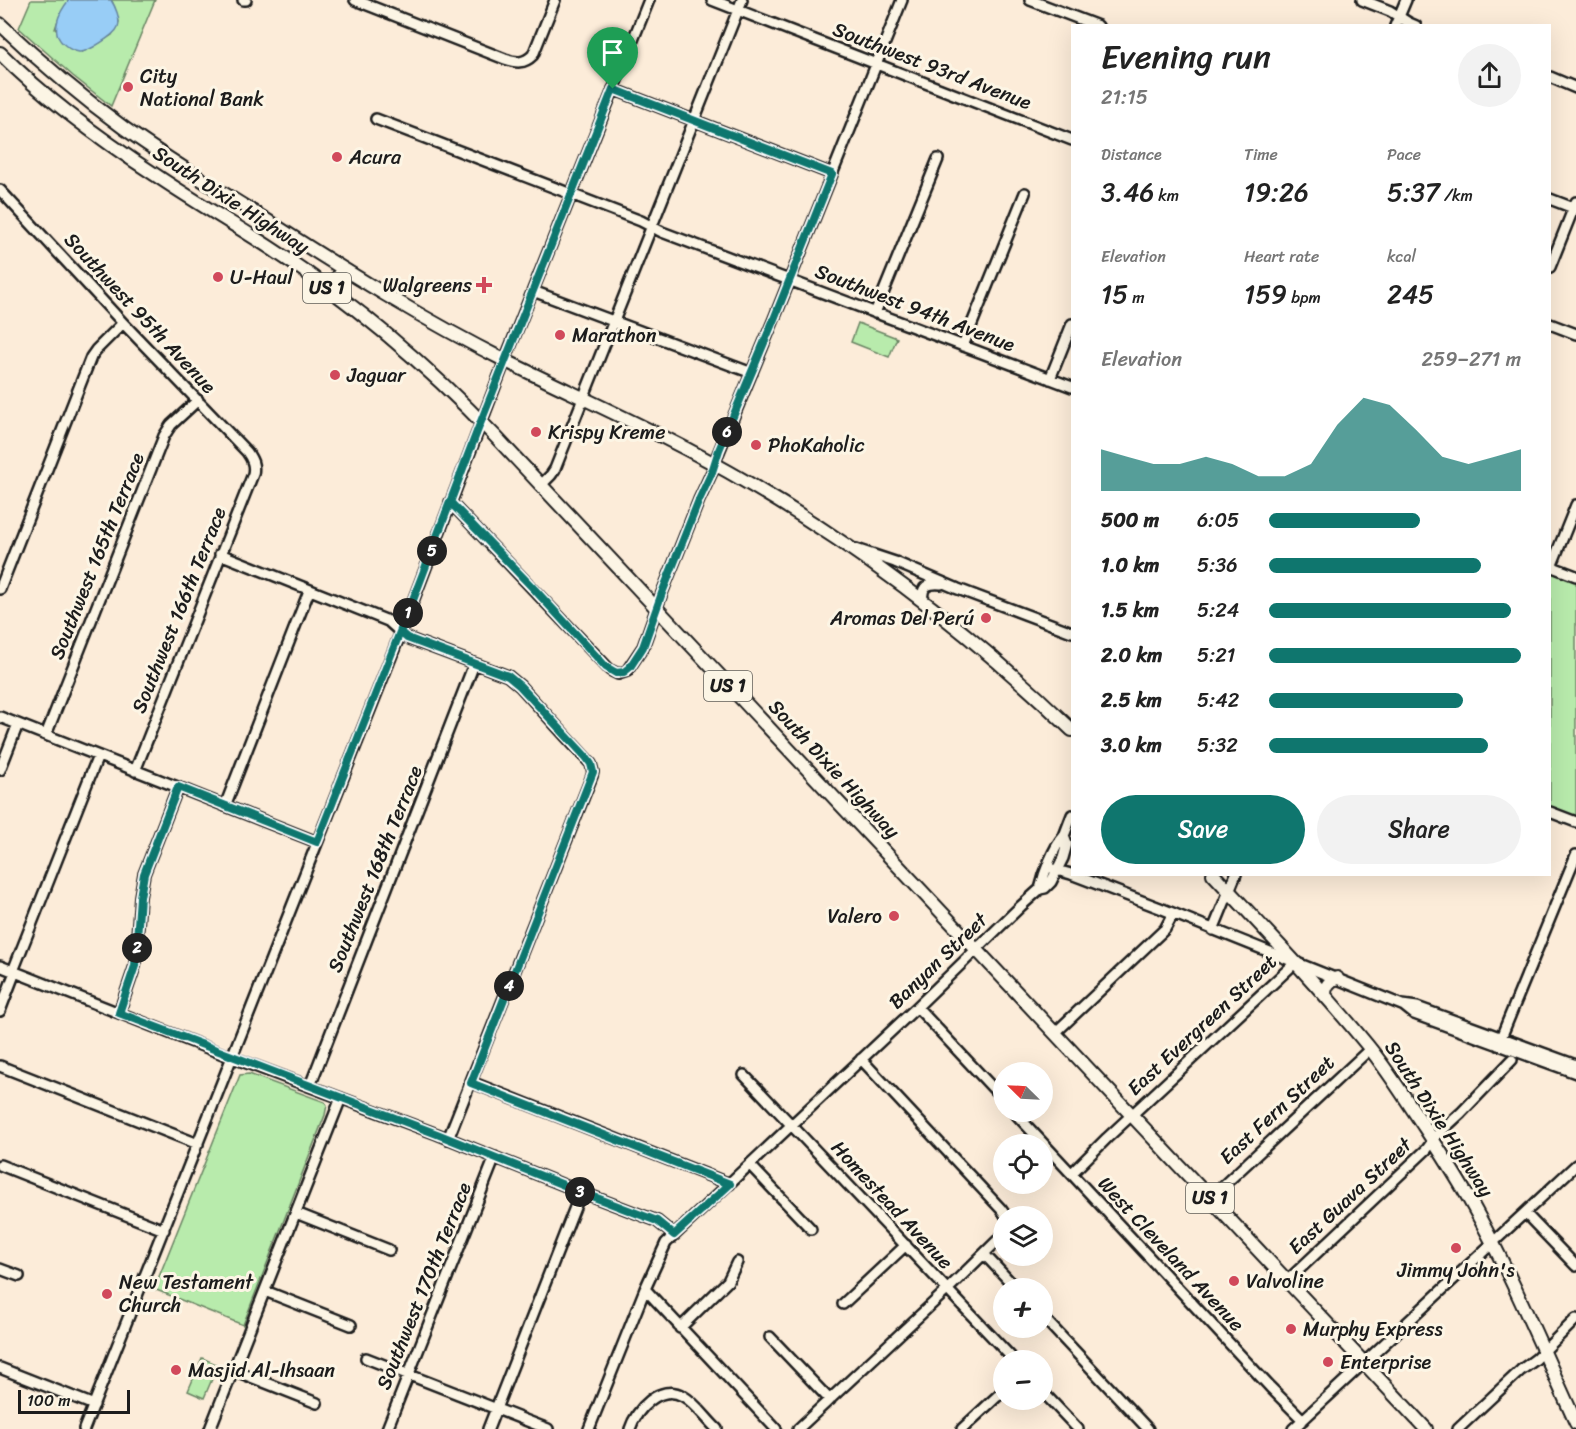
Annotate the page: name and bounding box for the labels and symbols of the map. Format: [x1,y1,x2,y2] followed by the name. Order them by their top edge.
[828,12,1037,120] street label: Southwest 93rd Avenue
[587,27,638,89] pin
[140,59,264,117] place label: City National Bank
[121,80,135,94] marker: City National Bank
[146,136,317,264] street label: South Dixie Highway
[348,140,402,175] place label: Acura
[330,150,344,164] marker: Acura
[55,224,225,403] street label: Southwest 95th Avenue
[810,254,1020,362] street label: Southwest 94th Avenue
[230,260,294,295] place label: U-Haul
[383,268,473,303] place label: Walgreens
[211,270,225,284] marker: U-Haul
[303,273,351,303] road number: US 1
[477,278,491,292] marker: Walgreens
[572,318,657,353] place label: Marathon
[553,328,567,342] marker: Marathon
[346,358,407,393] place label: Jaguar
[328,368,342,382] marker: Jaguar
[548,415,666,450] place label: Krispy Kreme
[712,417,742,447] pin: 6
[529,425,543,439] marker: Krispy Kreme
[768,428,865,463] place label: PhoKaholic
[749,438,763,452] marker: PhoKaholic
[39,447,155,665] street label: Southwest 165th Terrace
[122,501,237,719] street label: Southwest 166th Terrace
[417,536,447,566] pin: 5
[393,598,423,628] pin: 1
[829,601,974,636] place label: Aromas Del Perú
[979,611,993,625] marker: Aromas Del Perú
[704,671,752,701] road number: US 1
[759,691,909,848] street label: South Dixie Highway
[317,760,433,978] street label: Southwest 168th Terrace
[827,899,882,934] place label: Valero
[880,904,997,1018] street label: Banyan Street
[887,909,901,923] marker: Valero
[122,933,152,963] pin: 2
[1119,945,1286,1104] street label: East Evergreen Street
[494,971,524,1001] pin: 4
[1375,1034,1503,1205] street label: South Dixie Highway
[1211,1046,1343,1173] street label: East Fern Street
[993,1062,1053,1122] north arrow
[1280,1128,1421,1263] street label: East Guava Street
[822,1132,962,1278] street label: Homestead Avenue
[1089,1168,1253,1340] street label: West Cleveland Avenue
[366,1177,482,1395] street label: Southwest 170th Terrace
[565,1177,595,1207] pin: 3
[1186,1183,1234,1213] road number: US 1
[1449,1241,1463,1255] marker: Jimmy John's
[1396,1253,1516,1288] place label: Jimmy John's
[1246,1264,1324,1299] place label: Valvoline
[119,1265,254,1323] place label: New Testament Church
[1227,1274,1241,1288] marker: Valvoline
[100,1287,114,1301] marker: New Testament Church
[1303,1312,1443,1347] place label: Murphy Express
[1284,1322,1298,1336] marker: Murphy Express
[1340,1345,1432,1380] place label: Enterprise
[188,1353,335,1388] place label: Masjid Al-Ihsaan
[1321,1355,1335,1369] marker: Enterprise
[169,1363,183,1377] marker: Masjid Al-Ihsaan
[18,1387,130,1414] scale bar

